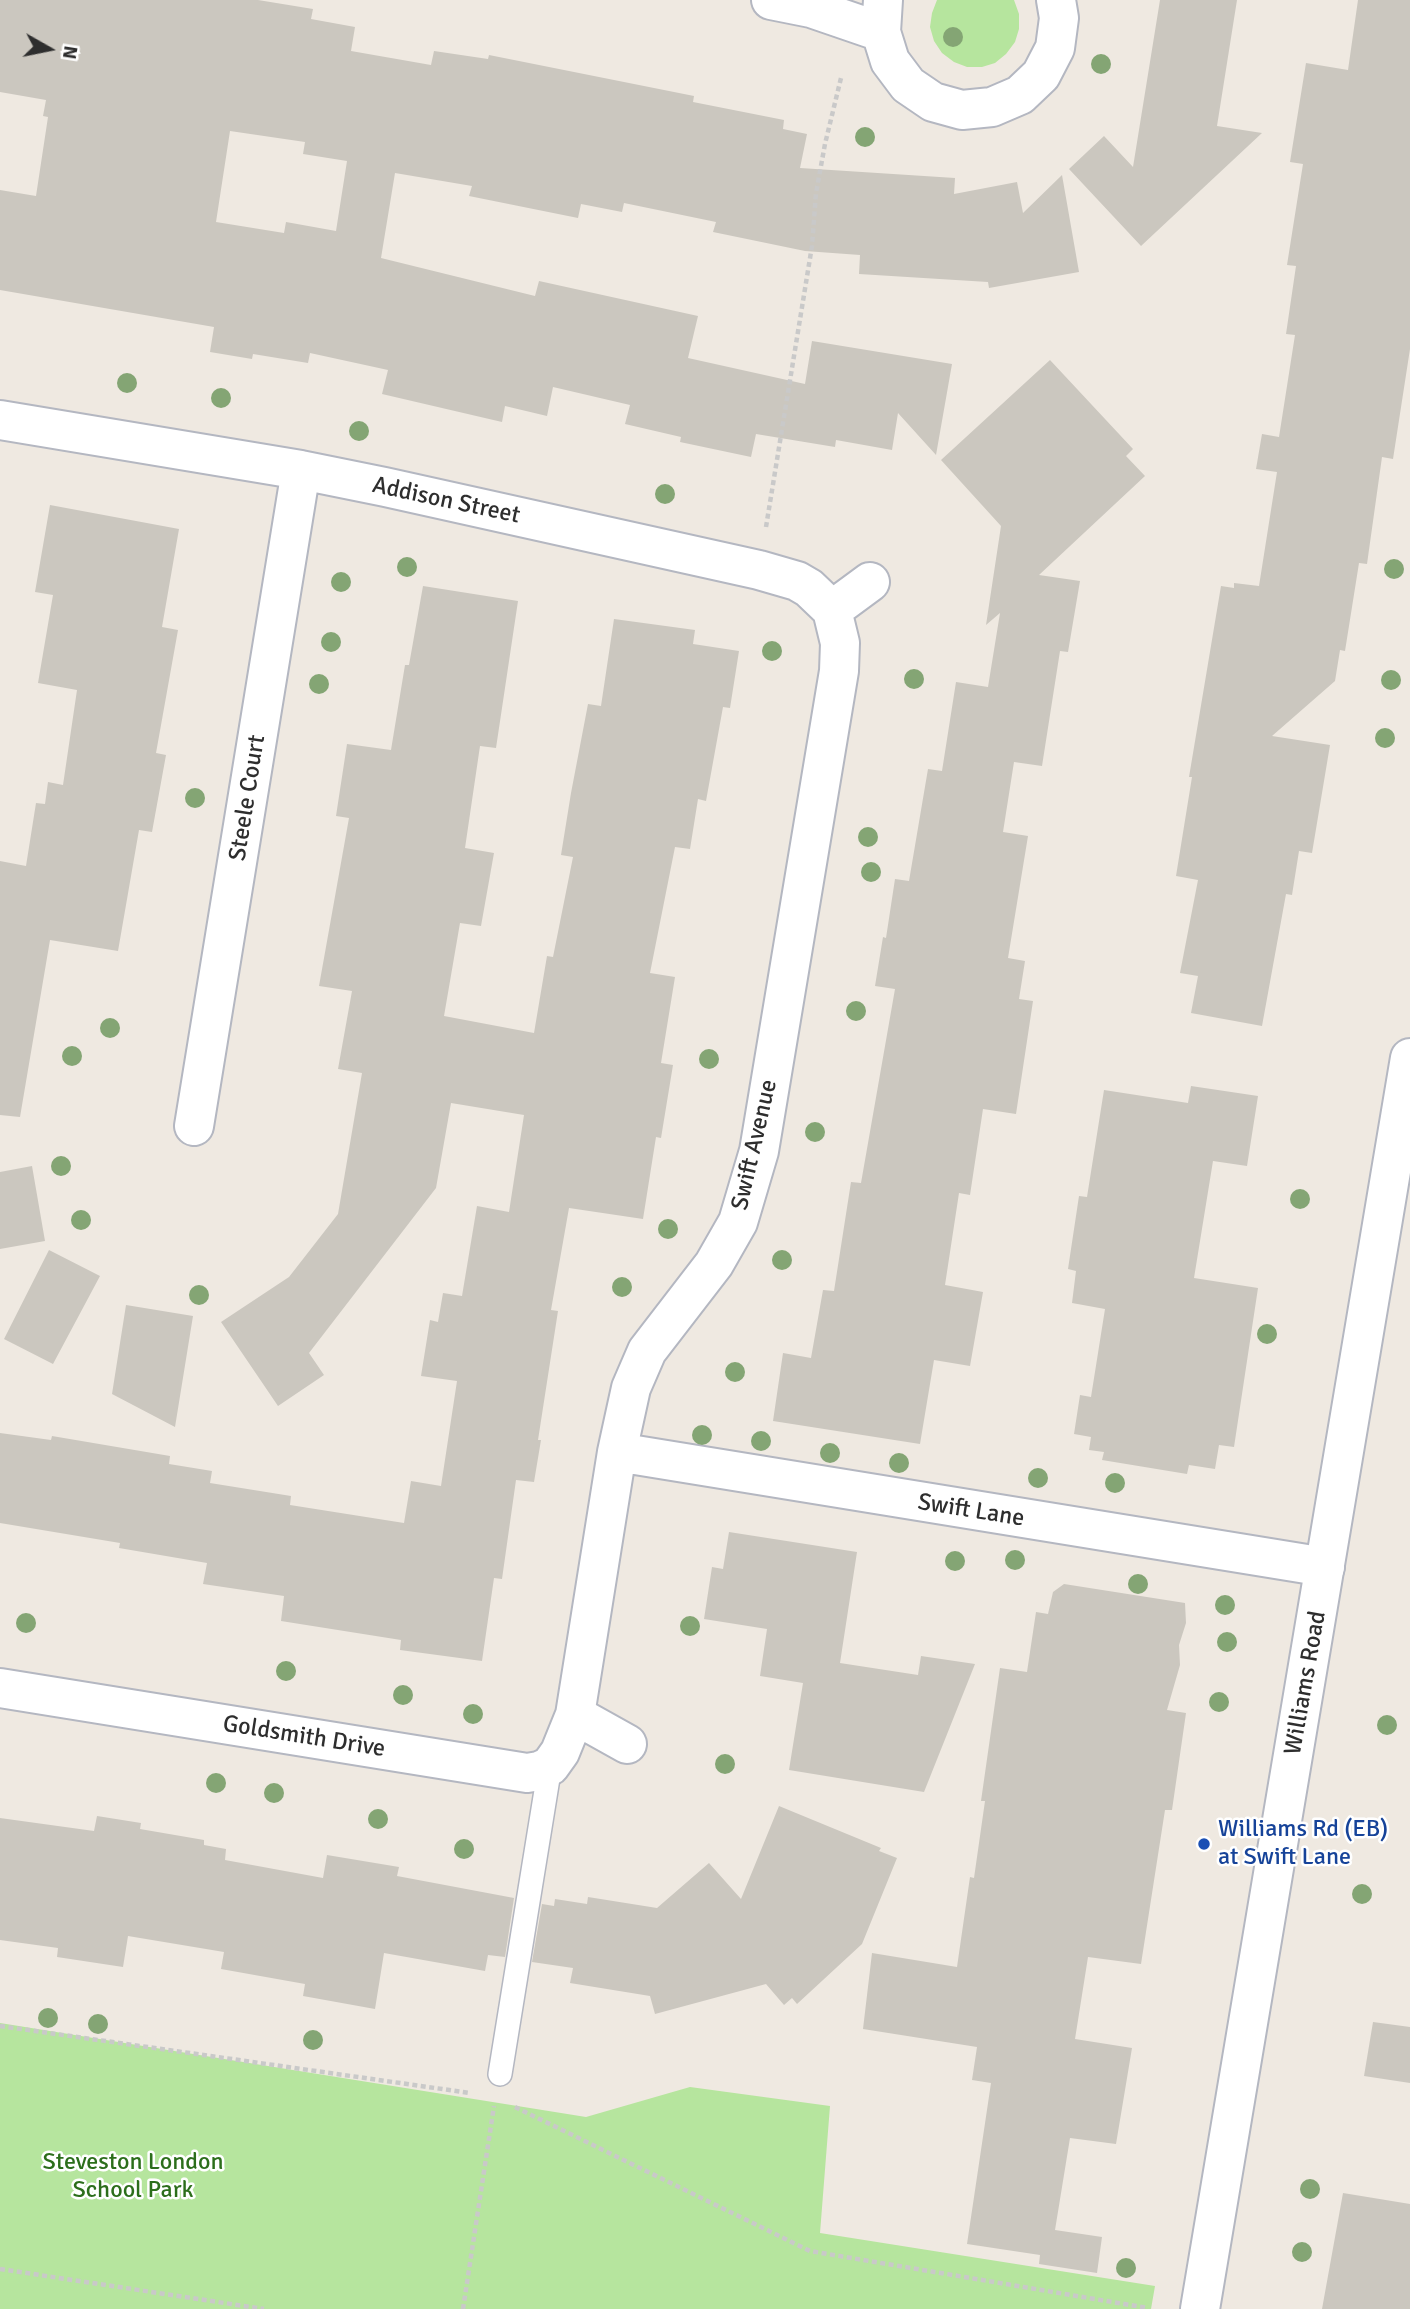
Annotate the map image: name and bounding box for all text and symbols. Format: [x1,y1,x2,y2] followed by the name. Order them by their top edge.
[14,14,84,84] north arrow
[57,44,83,61] text: N
[370,471,522,531] street label: Addison Street
[224,733,272,863] street label: Steele Court
[726,1077,784,1213] street label: Swift Avenue
[916,1488,1026,1534] street label: Swift Lane
[1279,1609,1333,1757] street label: Williams Road
[221,1710,387,1764] street label: Goldsmith Drive
[1218,1816,1388,1872] place label: Williams Rd (EB) at Swift Lane
[1196,1836,1212,1852] marker: Williams Rd (EB) at Swift Lane
[42,2149,224,2205] park label: Steveston London School Park

